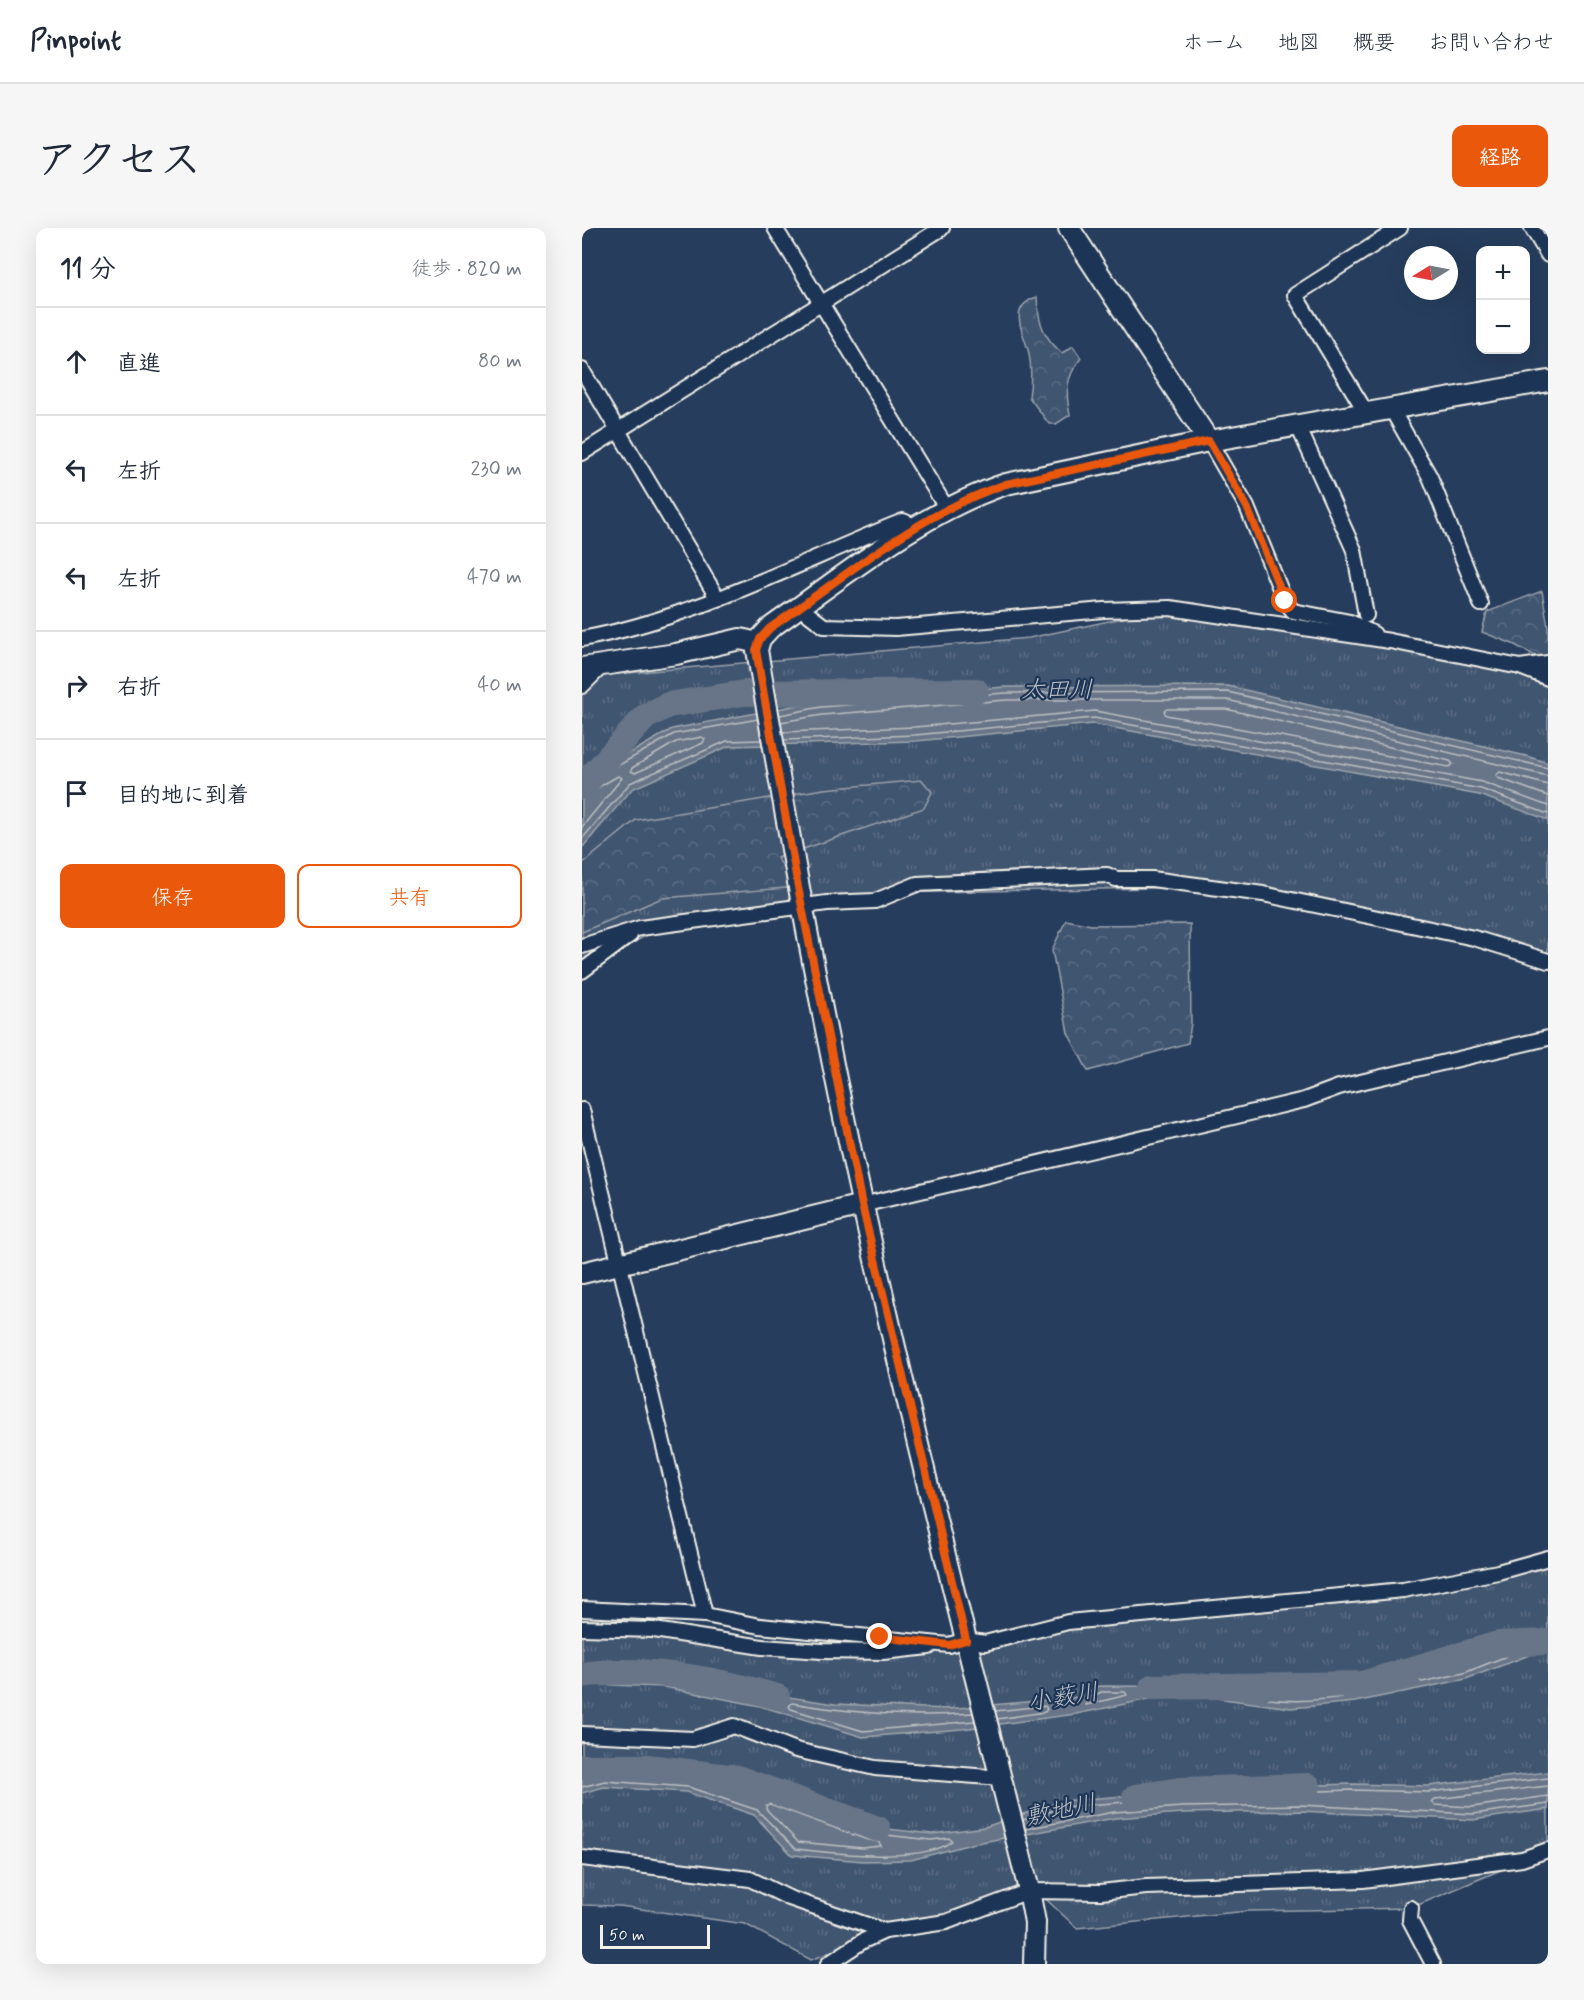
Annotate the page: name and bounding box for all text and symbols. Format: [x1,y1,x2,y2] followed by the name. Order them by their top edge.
[30,23,121,60] text: Pinpoint
[1183,29,1245,57] text: ホーム
[1278,29,1320,57] text: 地図
[1353,29,1395,57] text: 概要
[1428,29,1554,57] text: お問い合わせ
[1452,125,1548,187] button: 経路
[36,134,201,189] text: アクセス
[1404,246,1458,300] north arrow
[1476,246,1530,354] map controls
[1476,246,1530,300] button: +
[60,253,116,287] text: 11 分
[411,256,522,283] text: 徒歩 · 820 m
[1476,300,1530,354] button: −
[60,345,93,378] icon: ahead
[478,348,522,375] text: 80 m
[117,350,161,378] text: 直進
[60,453,93,486] icon: left
[470,456,522,483] text: 230 m
[117,458,161,486] text: 左折
[60,561,93,594] icon: left
[467,564,522,591] text: 470 m
[117,566,161,594] text: 左折
[1271,587,1297,613] route start
[60,669,93,702] icon: right
[478,672,522,699] text: 40 m
[117,674,161,702] text: 右折
[1021,675,1093,706] water label: 太田川
[60,777,93,810] icon: arrive
[117,782,249,810] text: 目的地に到着
[60,864,285,928] button: 保存
[297,864,522,928] button: 共有
[866,1623,892,1649] route end
[1025,1677,1101,1719] water label: 小薮川
[1023,1788,1099,1834] water label: 敷地川
[600,1922,710,1950] scale bar
[609,1925,645,1946] text: 50 m

